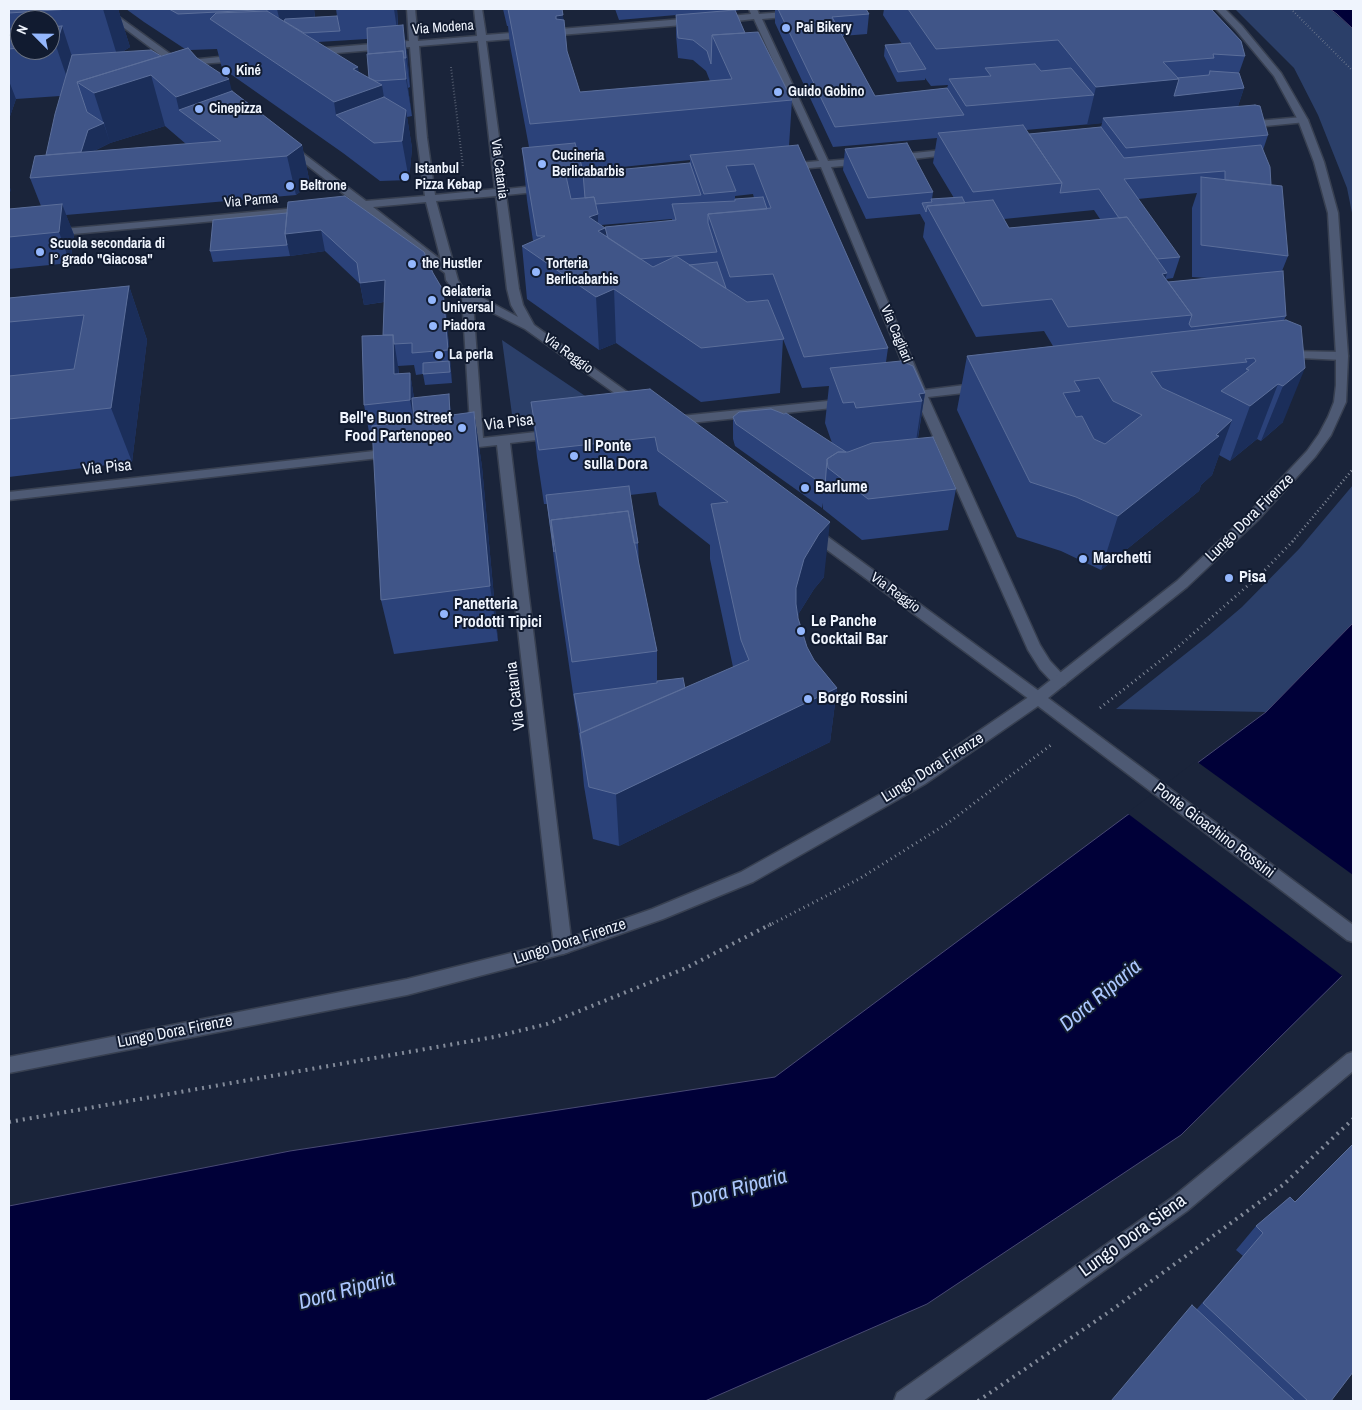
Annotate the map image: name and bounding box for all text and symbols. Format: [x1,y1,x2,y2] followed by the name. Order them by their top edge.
[10,10,60,60] north arrow
[412,17,474,39] street label: Via Modena
[796,20,852,36] place label: Pai Bikery
[12,22,32,37] text: N
[780,22,792,34] marker: Pai Bikery
[236,63,261,79] place label: Kiné
[220,65,232,77] marker: Kiné
[788,84,865,100] place label: Guido Gobino
[772,86,784,98] marker: Guido Gobino
[209,101,262,117] place label: Cinepizza
[193,103,205,115] marker: Cinepizza
[487,138,511,200] street label: Via Catania
[552,148,625,180] place label: Cucineria Berlicabarbis
[536,158,548,170] marker: Cucineria Berlicabarbis
[415,161,482,193] place label: Istanbul Pizza Kebap
[399,171,411,183] marker: Istanbul Pizza Kebap
[300,178,347,194] place label: Beltrone
[284,180,296,192] marker: Beltrone
[223,190,279,212] street label: Via Parma
[50,236,165,268] place label: Scuola secondaria di I° grado "Giacosa"
[34,246,46,258] marker: Scuola secondaria di I° grado "Giacosa"
[422,256,482,272] place label: the Hustler
[546,256,619,288] place label: Torteria Berlicabarbis
[406,258,418,270] marker: the Hustler
[530,266,542,278] marker: Torteria Berlicabarbis
[442,284,494,316] place label: Gelateria Universal
[426,294,438,306] marker: Gelateria Universal
[876,303,916,365] street label: Via Cagliari
[443,318,485,334] place label: Piadora
[427,320,439,332] marker: Piadora
[540,330,596,378] street label: Via Reggio
[449,347,493,363] place label: La perla
[433,349,445,361] marker: La perla
[340,409,452,447] place label: Bell'e Buon Street Food Partenopeo
[483,410,535,436] street label: Via Pisa
[456,422,468,434] marker: Bell'e Buon Street Food Partenopeo
[584,437,647,475] place label: Il Ponte sulla Dora
[568,450,580,462] marker: Il Ponte sulla Dora
[81,456,133,480] street label: Via Pisa
[1202,470,1298,566] street label: Lungo Dora Firenze
[815,478,867,498] place label: Barlume
[799,482,811,494] marker: Barlume
[1093,549,1151,569] place label: Marchetti
[1077,553,1089,565] marker: Marchetti
[1239,568,1266,588] place label: Pisa
[867,569,923,617] street label: Via Reggio
[1223,572,1235,584] marker: Pisa
[454,595,542,633] place label: Panetteria Prodotti Tipici
[438,608,450,620] marker: Panetteria Prodotti Tipici
[811,612,888,650] place label: Le Panche Cocktail Bar
[795,625,807,637] marker: Le Panche Cocktail Bar
[502,661,530,731] street label: Via Catania
[818,689,908,709] place label: Borgo Rossini
[802,693,814,705] marker: Borgo Rossini
[878,729,988,807] street label: Lungo Dora Firenze
[1150,779,1278,883] street label: Ponte Gioachino Rossini
[512,915,628,969] street label: Lungo Dora Firenze
[1055,955,1147,1037] water label: Dora Riparia
[116,1011,234,1053] street label: Lungo Dora Firenze
[688,1164,790,1214] water label: Dora Riparia
[1075,1190,1191,1282] street label: Lungo Dora Siena
[296,1266,398,1316] water label: Dora Riparia

